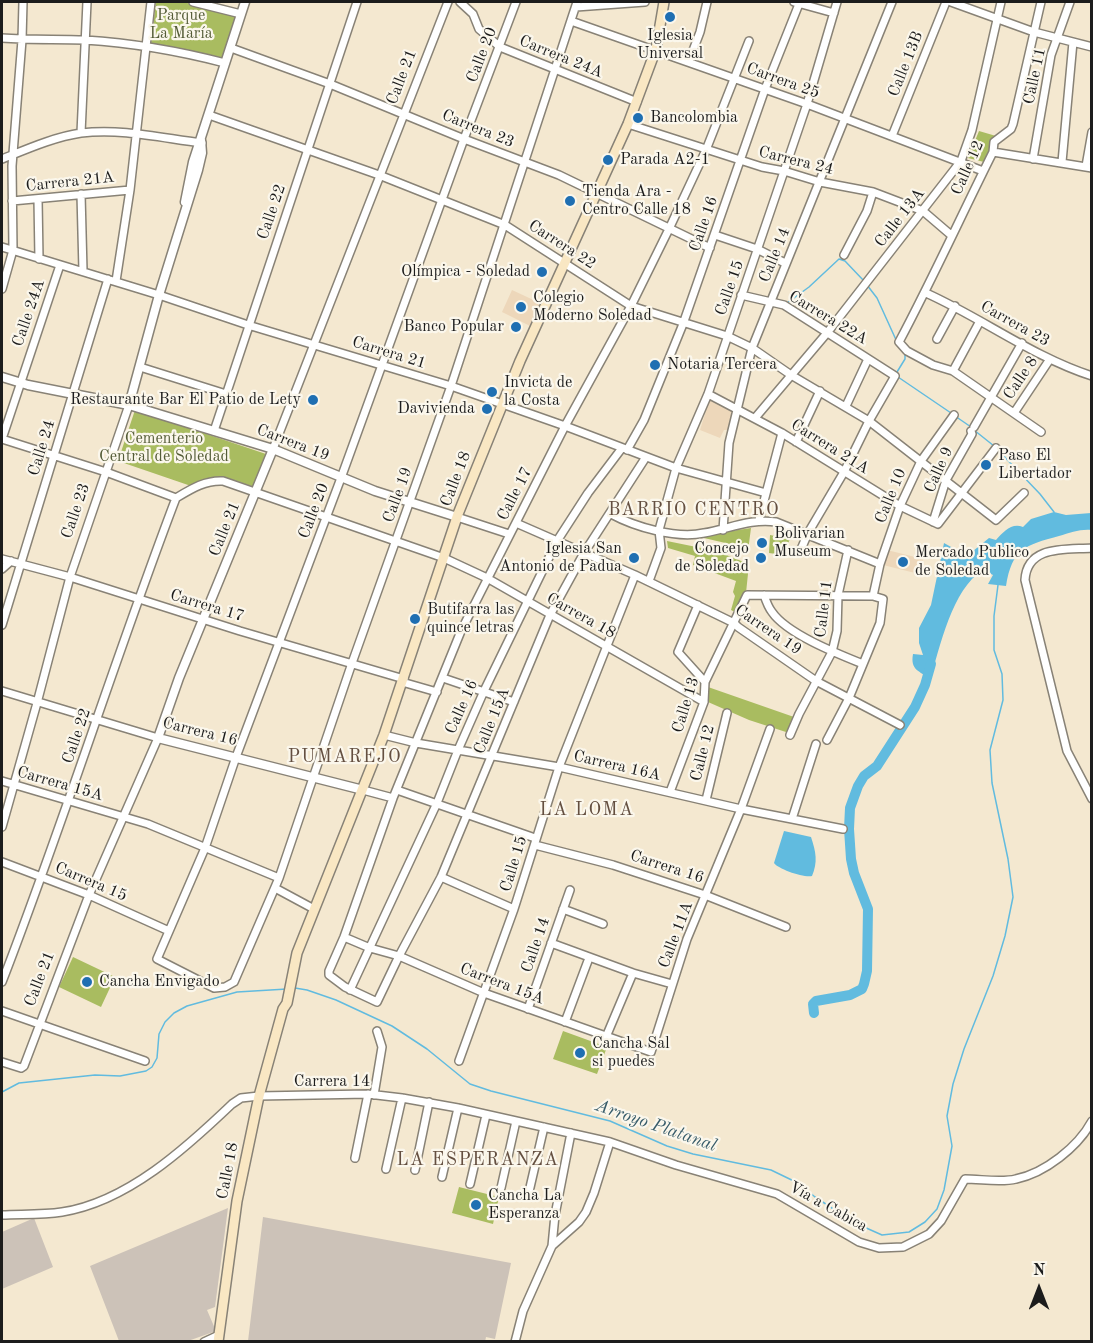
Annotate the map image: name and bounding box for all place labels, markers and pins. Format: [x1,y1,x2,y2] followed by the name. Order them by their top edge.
[663,10,677,24] marker: Iglesia Universal
[637,26,703,64] place label: Iglesia Universal
[650,108,738,128] place label: Bancolombia
[631,111,645,125] marker: Bancolombia
[620,150,710,170] place label: Parada A2-1
[601,153,615,167] marker: Parada A2-1
[582,182,691,220] place label: Tienda Ara - Centro Calle 18
[563,194,577,208] marker: Tienda Ara - Centro Calle 18
[401,262,530,282] place label: Olímpica - Soledad
[535,265,549,279] marker: Olímpica - Soledad
[533,288,652,326] place label: Colegio Moderno Soledad
[514,300,528,314] marker: Colegio Moderno Soledad
[403,317,504,337] place label: Banco Popular
[509,320,523,334] marker: Banco Popular
[667,355,777,375] place label: Notaria Tercera
[648,358,662,372] marker: Notaria Tercera
[504,373,572,411] place label: Invicta de la Costa
[485,385,499,399] marker: Invicta de la Costa
[70,390,301,410] place label: Restaurante Bar El Patio de Lety
[306,393,320,407] marker: Restaurante Bar El Patio de Lety
[397,399,475,419] place label: Davivienda
[480,402,494,416] marker: Davivienda
[998,446,1072,484] place label: Paso El Libertador
[979,458,993,472] marker: Paso El Libertador
[774,524,845,562] place label: Bolivarian Museum
[755,536,769,550] marker: Bolivarian Museum
[499,539,622,577] place label: Iglesia San Antonio de Padua
[675,539,749,577] place label: Concejo de Soledad
[915,543,1029,581] place label: Mercado Publico de Soledad
[627,551,641,565] marker: Iglesia San Antonio de Padua
[754,551,768,565] marker: Concejo de Soledad
[896,555,910,569] marker: Mercado Publico de Soledad
[427,600,514,638] place label: Butifarra las quince letras
[408,612,422,626] marker: Butifarra las quince letras
[99,972,220,992] place label: Cancha Envigado
[80,975,94,989] marker: Cancha Envigado
[592,1034,669,1072] place label: Cancha Sal si puedes
[573,1046,587,1060] marker: Cancha Sal si puedes
[488,1186,562,1224] place label: Cancha La Esperanza
[469,1198,483,1212] marker: Cancha La Esperanza

